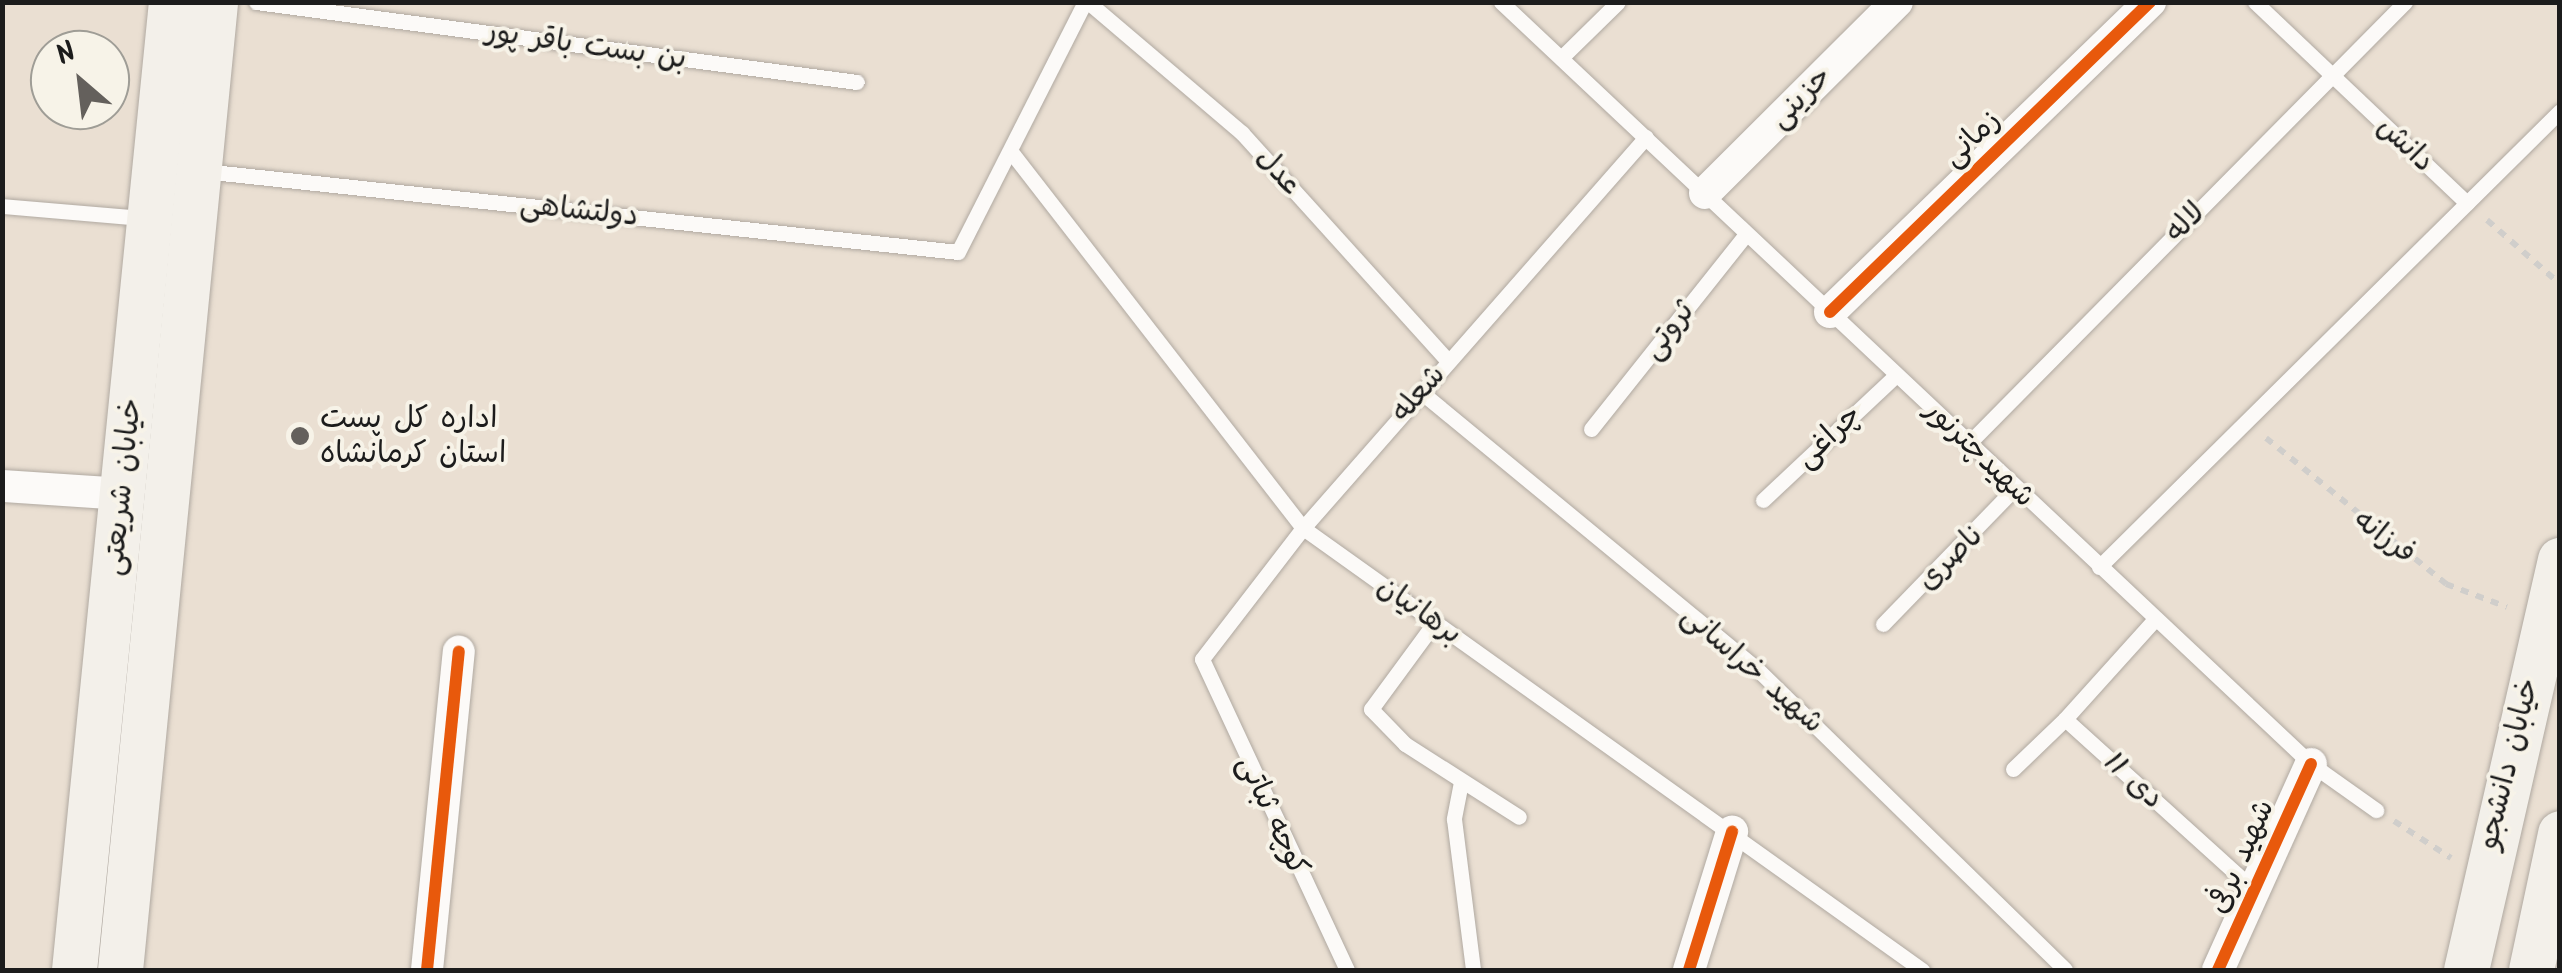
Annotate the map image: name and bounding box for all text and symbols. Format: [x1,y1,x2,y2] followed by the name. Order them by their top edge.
[483,14,689,78] street label: بن بست باقر پور
[30,30,130,130] north arrow
[48,31,85,79] text: N
[1762,59,1840,137] street label: حزینی
[1935,103,2009,175] street label: زمانی
[2369,110,2441,180] street label: دانش
[1247,141,1309,203] street label: عدل
[518,187,640,235] street label: دولتشاهی
[2158,195,2214,251] street label: لاله
[1635,295,1703,367] street label: ثروتی
[1384,358,1454,430] street label: شعله
[1916,392,2042,516] street label: شهیدچترنور
[96,396,150,578] street label: خیابان شریعتی
[1788,397,1870,477] street label: چراغی
[320,401,506,472] place label: اداره کل پست استان کرمانشاه
[289,425,311,447] marker: اداره کل پست استان کرمانشاه
[2346,502,2422,572] street label: فرزانه
[1910,518,1992,598] street label: ناصری
[1370,569,1468,653] street label: برهانیان
[1673,598,1831,742] street label: شهید خراسانی
[2470,675,2548,853] street label: خیابان دانشجو
[2096,745,2170,817] street label: 11 دی
[1229,750,1315,882] street label: کوچه ثباتی
[2201,794,2283,920] street label: شهید برفی

